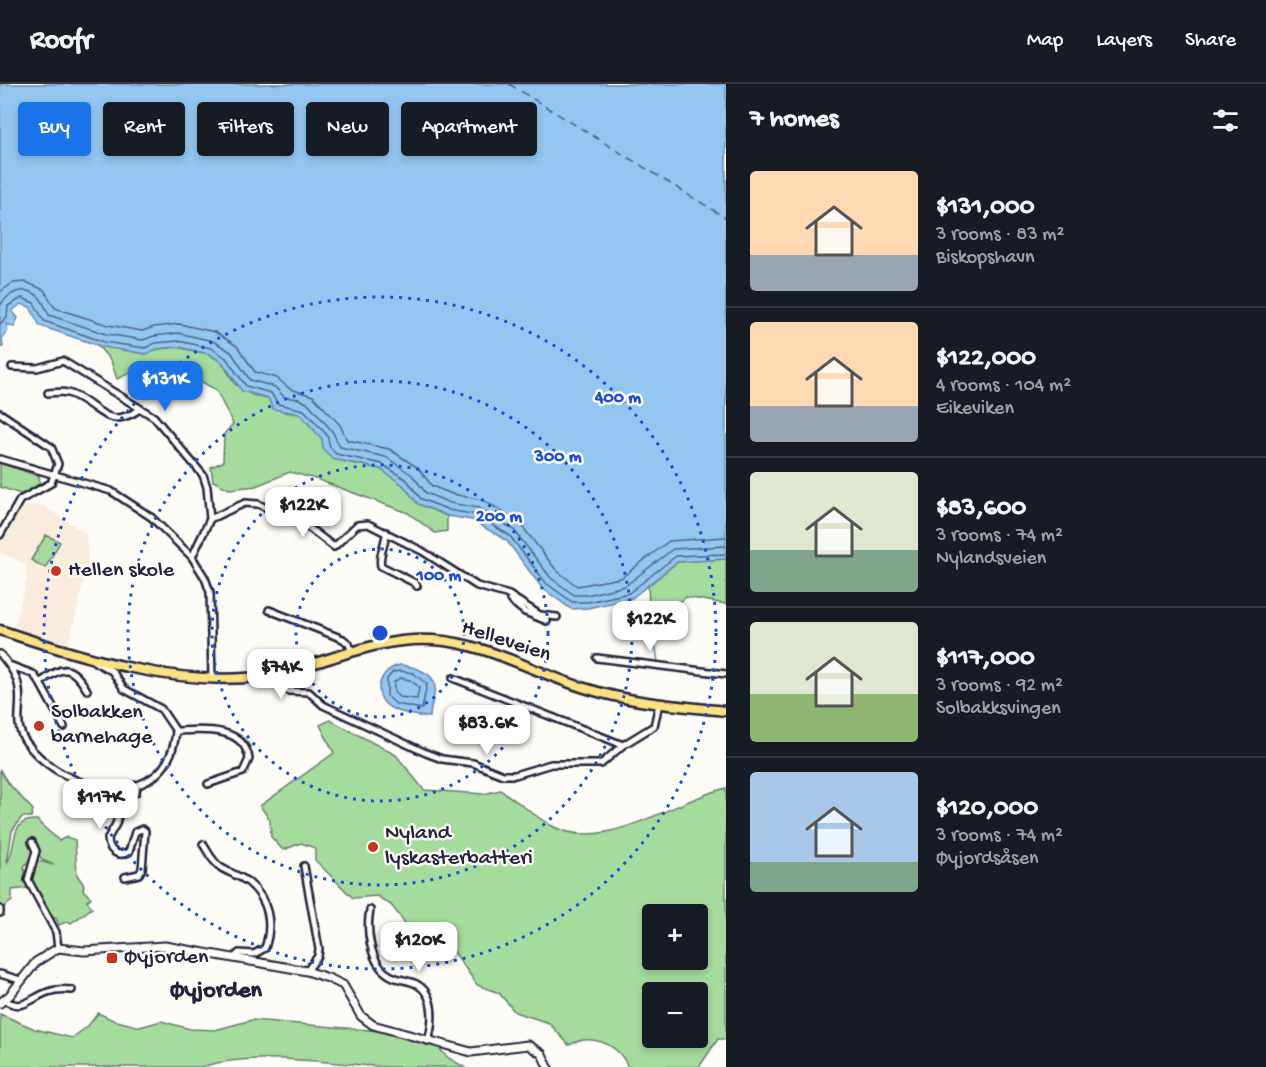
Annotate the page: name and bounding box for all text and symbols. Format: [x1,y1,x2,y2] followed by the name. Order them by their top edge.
[30,25,92,58] text: Roofr
[1027,29,1063,54] text: Map
[1096,29,1152,54] text: Layers
[1185,29,1236,54] text: Share
[18,102,91,156] chip: Buy
[103,102,185,156] chip: Rent
[197,102,294,156] chip: Filters
[306,102,389,156] chip: New
[401,102,537,156] chip: Apartment
[1209,104,1242,137] icon: filters
[750,105,839,136] text: 7 homes
[936,193,1035,224] text: $131,000
[798,195,870,267] icon: home
[936,224,1064,247] text: 3 rooms · 83 m²
[936,247,1035,270] text: Biskopshavn
[936,344,1036,375] text: $122,000
[798,346,870,418] icon: home
[123,361,207,412] pin: $131K
[142,369,188,392] text: $131K
[936,375,1071,398] text: 4 rooms · 104 m²
[594,388,641,409] text: 400 m
[936,398,1014,421] text: Eikeviken
[534,447,582,468] text: 300 m
[261,487,345,538] pin: $122K
[936,494,1026,525] text: $83,600
[279,495,327,518] text: $122K
[798,496,870,568] icon: home
[476,507,522,528] text: 200 m
[936,525,1063,548] text: 3 rooms · 74 m²
[936,548,1046,571] text: Nylandsveien
[68,558,175,584] place label: Hellen skole
[49,564,63,578] marker: Hellen skole
[416,566,462,587] text: 100 m
[608,601,692,652] pin: $122K
[626,609,674,632] text: $122K
[458,615,555,669] street label: Helleveien
[370,623,390,643] centre of rings
[936,644,1035,675] text: $117,000
[798,646,870,718] icon: home
[245,649,317,700] pin: $74K
[261,657,301,680] text: $74K
[936,675,1063,698] text: 3 rooms · 92 m²
[936,698,1061,721] text: Solbakksvingen
[51,700,153,751] place label: Solbakken barnehage
[438,705,536,756] pin: $83.6K
[458,713,516,736] text: $83.6K
[32,719,46,733] marker: Solbakken barnehage
[58,779,142,830] pin: $117K
[77,787,123,810] text: $117K
[936,794,1038,825] text: $120,000
[798,796,870,868] icon: home
[385,821,533,872] place label: Nyland lyskasterbatteri
[936,825,1063,848] text: 3 rooms · 74 m²
[366,840,380,854] marker: Nyland lyskasterbatteri
[936,848,1039,871] text: Øyjordsåsen
[642,904,708,1048] map controls
[642,904,708,970] button: +
[377,922,461,973] pin: $120K
[394,930,444,953] text: $120K
[124,945,209,971] place label: Øyjorden
[105,951,119,965] marker: Øyjorden
[170,977,263,1006] district label: Øyjorden
[642,982,708,1048] button: −

